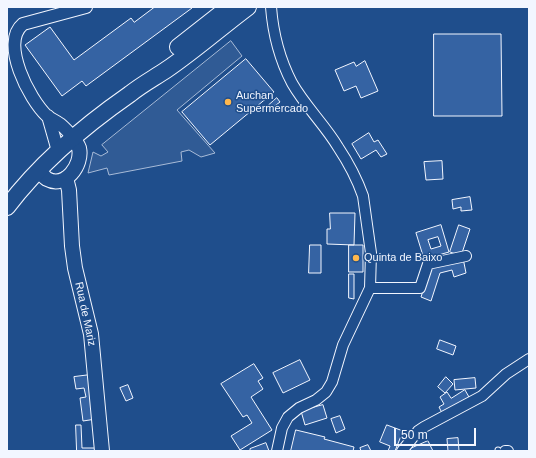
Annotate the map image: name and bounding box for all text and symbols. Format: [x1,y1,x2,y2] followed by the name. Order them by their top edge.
[236,89,308,115] place label: Auchan Supermercado
[223,97,233,107] marker: Auchan Supermercado
[364,251,442,265] place label: Quinta de Baixo
[351,253,361,263] marker: Quinta de Baixo
[72,281,98,347] street label: Rua de Mariz
[396,420,478,446] scale bar
[401,428,428,442] text: 50 m

